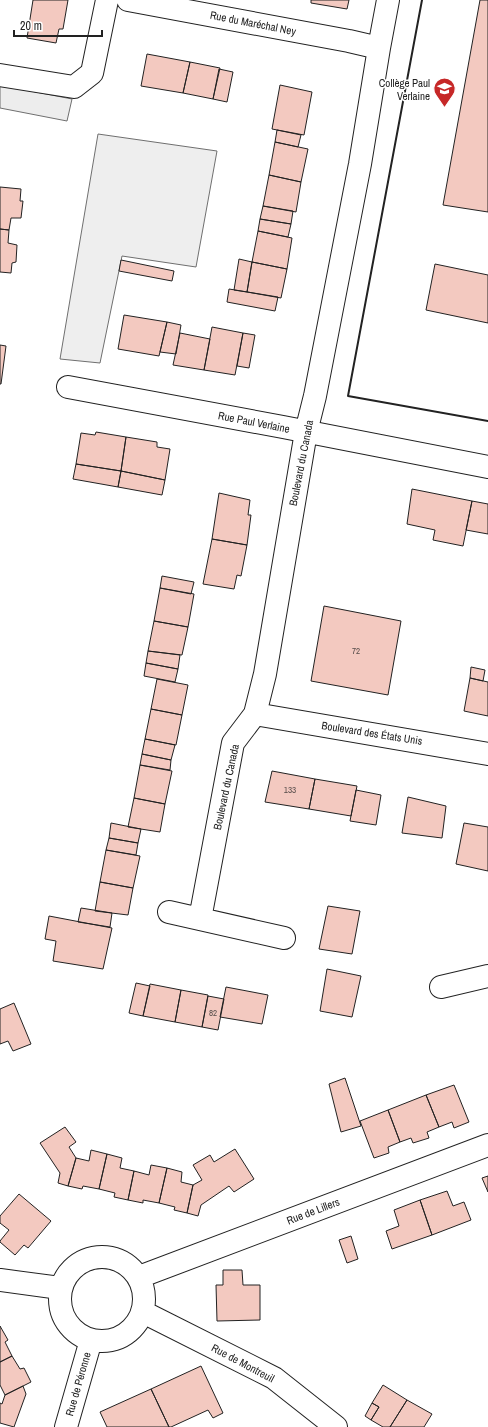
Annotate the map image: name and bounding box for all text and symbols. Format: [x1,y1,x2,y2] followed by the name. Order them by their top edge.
[209,8,298,38] street label: Rue du Maréchal Ney
[14,12,102,38] scale bar
[20,18,42,34] text: 20 m
[379,76,430,103] place label: Collège Paul Verlaine
[432,76,458,109] school or university icon: Collège Paul Verlaine
[217,408,291,436] street label: Rue Paul Verlaine
[286,419,316,507] street label: Boulevard du Canada
[352,645,360,657] house number: 72
[321,718,424,748] street label: Boulevard des États Unis
[210,743,242,831] street label: Boulevard du Canada
[284,784,296,796] house number: 133
[209,1007,217,1019] house number: 82
[285,1194,342,1228] street label: Rue de Lillers
[209,1341,277,1385] street label: Rue de Montreuil
[62,1350,94,1418] street label: Rue de Péronne

